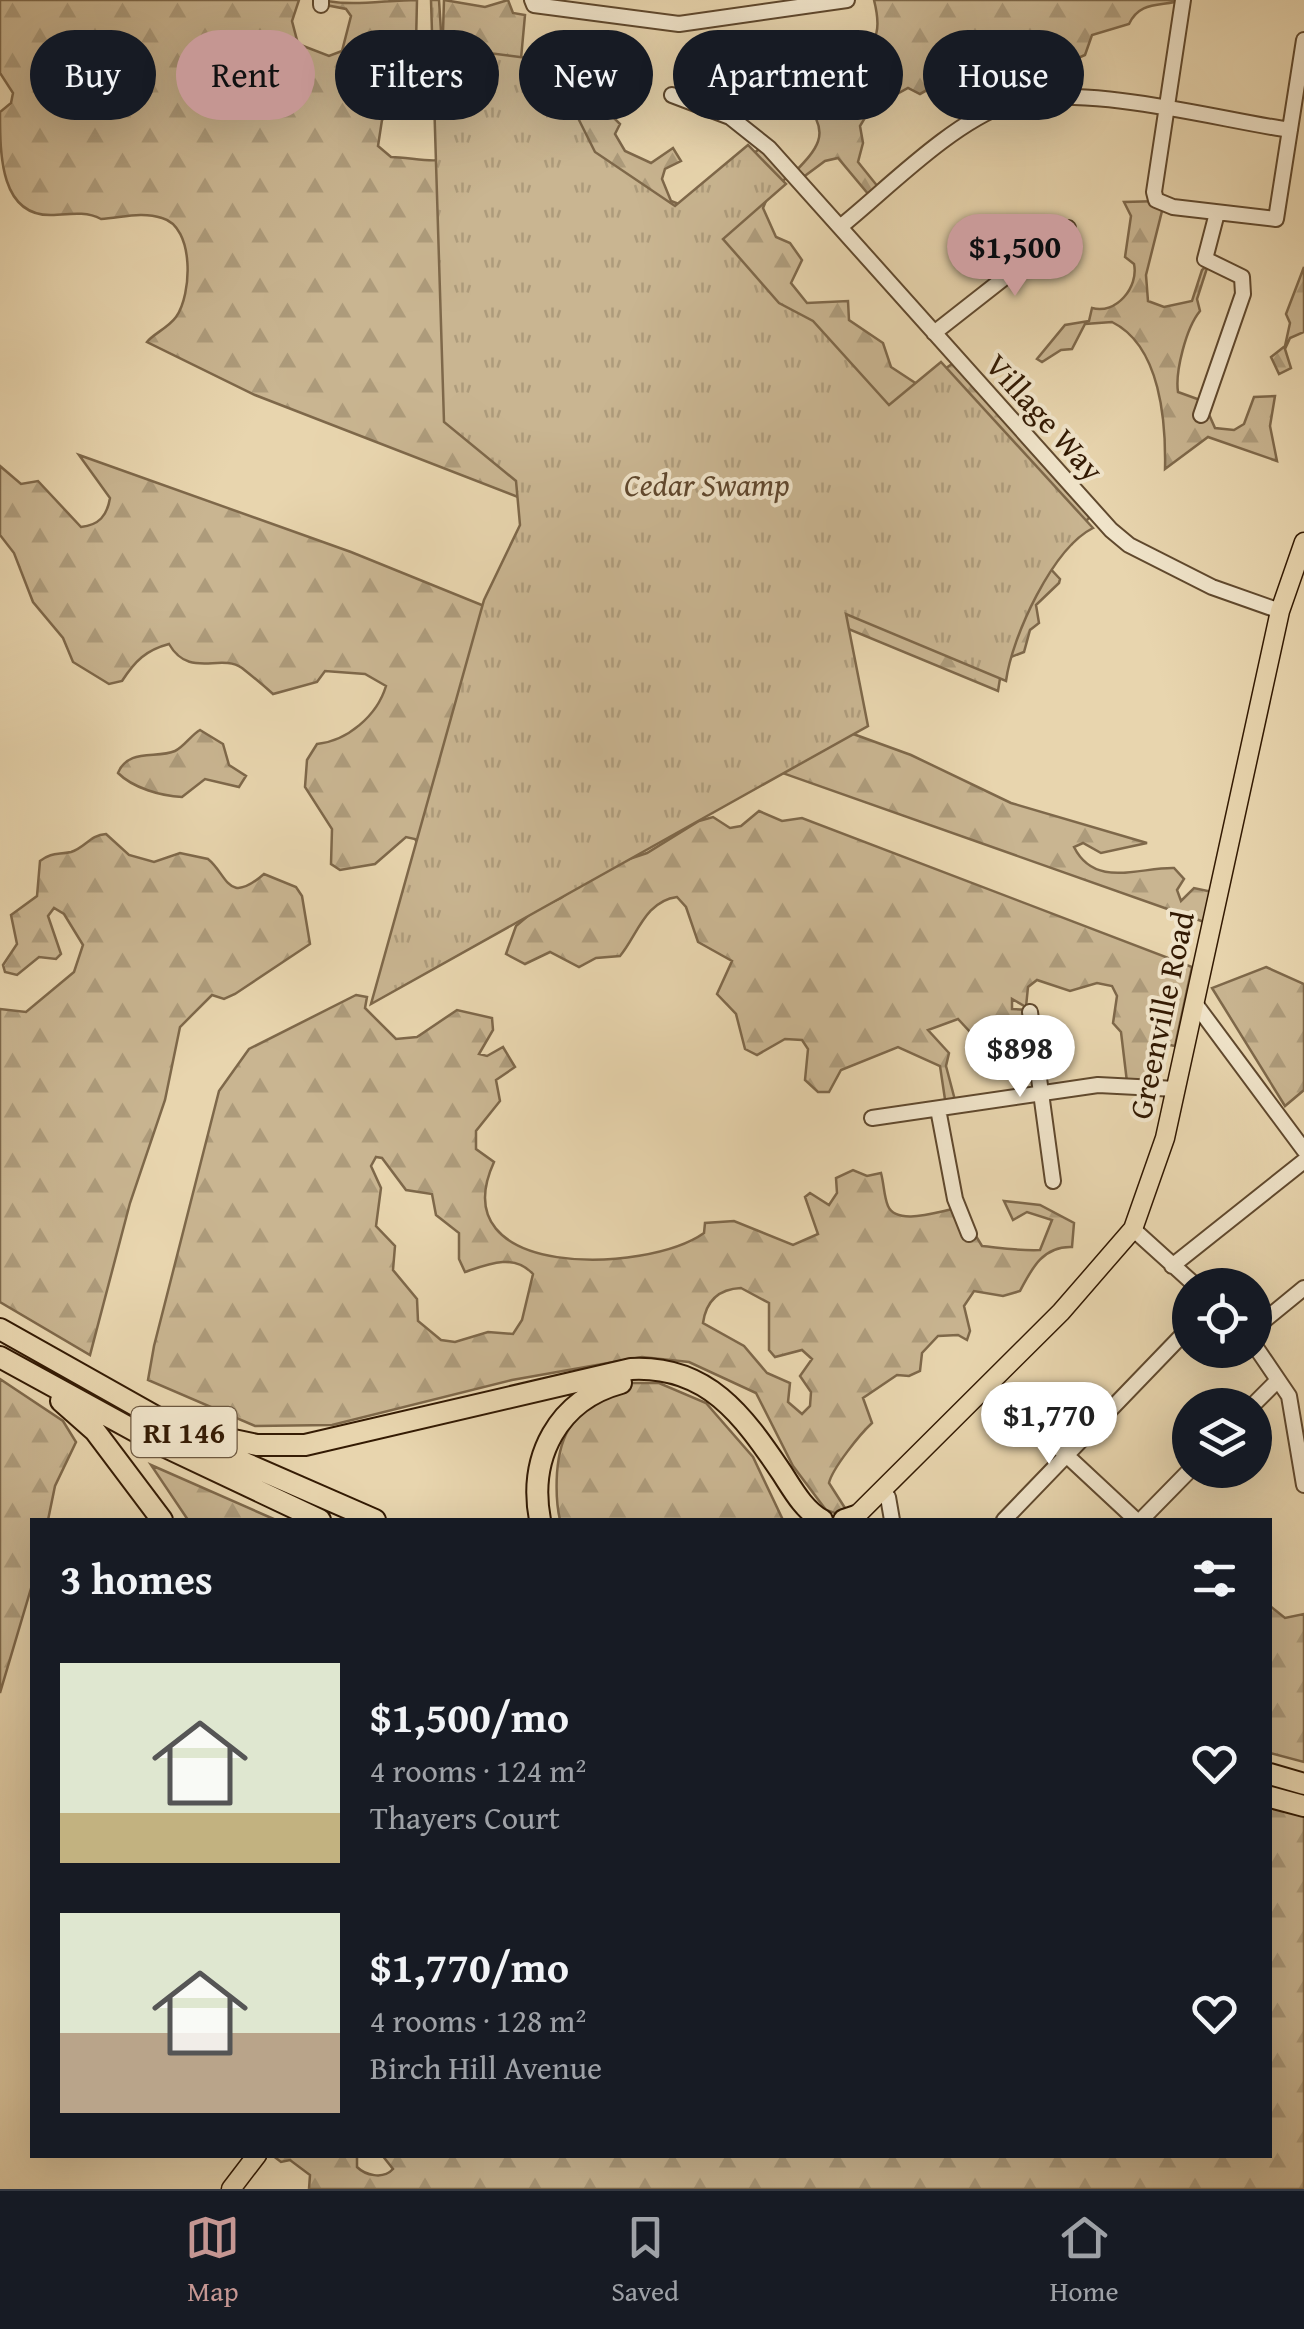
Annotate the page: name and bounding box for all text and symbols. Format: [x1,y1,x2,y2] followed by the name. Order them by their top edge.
[30,30,156,120] chip: Buy
[176,30,315,120] chip: Rent
[335,30,499,120] chip: Filters
[519,30,653,120] chip: New
[673,30,903,120] chip: Apartment
[923,30,1084,120] chip: House
[934,214,1096,299] pin: $1,500
[969,223,1061,270] text: $1,500
[975,343,1115,491] street label: Village Way
[624,461,790,508] park label: Cedar Swamp
[1116,907,1206,1123] street label: Greenville Road
[961,1015,1079,1100] pin: $898
[987,1024,1053,1071] text: $898
[1172,1268,1272,1488] map controls
[1172,1268,1272,1368] button: locate
[968,1382,1130,1467] pin: $1,770
[1172,1388,1272,1488] button: layers
[1003,1391,1095,1438] text: $1,770
[132,1407,236,1457] road number: RI 146
[60,1548,213,1609] text: 3 homes
[1187,1551,1242,1606] icon: filters
[370,1686,569,1747] text: $1,500/mo
[140,1703,260,1823] icon: home
[1187,1736,1242,1791] icon: heart
[370,1747,586,1794] text: 4 rooms · 124 m²
[370,1794,560,1841] text: Thayers Court
[370,1936,569,1997] text: $1,770/mo
[140,1953,260,2073] icon: home
[1187,1986,1242,2041] icon: heart
[370,1997,586,2044] text: 4 rooms · 128 m²
[370,2044,602,2091] text: Birch Hill Avenue
[185,2210,240,2311] tab: Map
[611,2210,679,2311] tab: Saved
[1050,2210,1119,2311] tab: Home

